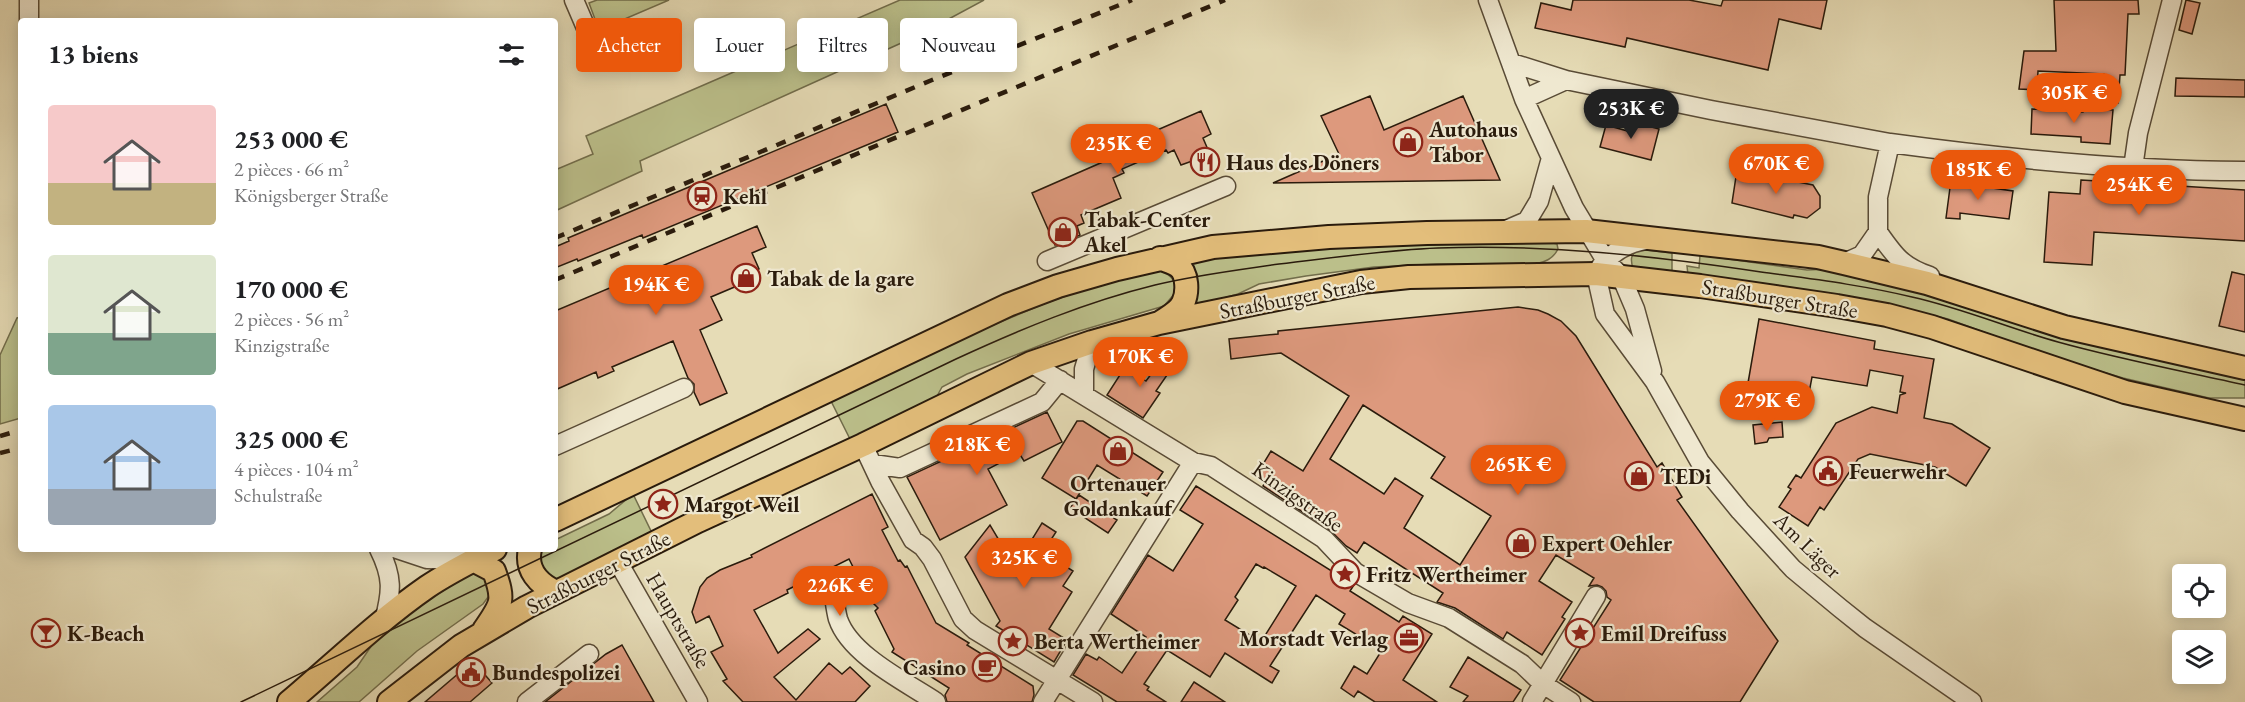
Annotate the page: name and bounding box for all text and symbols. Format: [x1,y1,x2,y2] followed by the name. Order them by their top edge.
[576,18,682,72] chip: Acheter
[694,18,785,72] chip: Louer
[797,18,888,72] chip: Filtres
[900,18,1017,72] chip: Nouveau
[48,37,138,71] text: 13 biens
[495,38,528,71] icon: filters
[2025,73,2123,124] pin: 305K €
[2041,79,2107,105] text: 305K €
[1582,89,1680,140] pin: 253K €
[1598,95,1664,121] text: 253K €
[1428,115,1518,169] place label: Autohaus Tabor
[234,122,348,156] text: 253 000 €
[1069,124,1167,175] pin: 235K €
[1392,126,1424,158] shop icon: Autohaus Tabor
[96,129,168,201] icon: home
[1085,130,1151,156] text: 235K €
[1727,144,1825,195] pin: 670K €
[1189,146,1221,178] restaurant icon: Haus des Döners
[1226,148,1379,177] place label: Haus des Döners
[1743,150,1809,176] text: 670K €
[1929,150,2027,201] pin: 185K €
[234,156,349,182] text: 2 pièces · 66 m²
[1945,156,2011,182] text: 185K €
[2090,165,2188,216] pin: 254K €
[2106,171,2172,197] text: 254K €
[686,180,718,212] station icon: Kehl
[234,182,388,208] text: Königsberger Straße
[723,182,767,211] place label: Kehl
[1083,205,1211,259] place label: Tabak-Center Akel
[1047,216,1079,248] shop icon: Tabak-Center Akel
[730,262,762,294] shop icon: Tabak de la gare
[767,264,914,293] place label: Tabak de la gare
[607,265,705,316] pin: 194K €
[1217,267,1378,326] street label: Straßburger Straße
[623,271,689,297] text: 194K €
[234,272,348,306] text: 170 000 €
[1700,272,1860,325] street label: Straßburger Straße
[96,279,168,351] icon: home
[234,306,349,332] text: 2 pièces · 56 m²
[234,332,330,358] text: Kinzigstraße
[1091,337,1189,388] pin: 170K €
[1107,343,1173,369] text: 170K €
[1718,381,1816,432] pin: 279K €
[1734,387,1800,413] text: 279K €
[234,422,348,456] text: 325 000 €
[928,425,1026,476] pin: 218K €
[96,429,168,501] icon: home
[944,431,1010,457] text: 218K €
[1102,435,1134,467] shop icon: Ortenauer Goldankauf
[1469,445,1567,496] pin: 265K €
[1485,451,1551,477] text: 265K €
[1246,454,1349,539] street label: Kinzigstraße
[1812,455,1844,487] public building icon: Feuerwehr
[234,456,359,482] text: 4 pièces · 104 m²
[1849,457,1948,486] place label: Feuerwehr
[1623,460,1655,492] shop icon: TEDi
[1660,462,1712,491] place label: TEDi
[1064,469,1175,523] place label: Ortenauer Goldankauf
[234,482,322,508] text: Schulstraße
[647,488,679,520] place icon: Margot Weil
[684,490,799,519] place label: Margot Weil
[1767,505,1848,585] street label: Am Läger
[521,524,675,621] street label: Straßburger Straße
[1505,527,1537,559] shop icon: Expert Oehler
[1542,529,1673,558] place label: Expert Oehler
[975,538,1073,589] pin: 325K €
[991,544,1057,570] text: 325K €
[1329,558,1361,590] place icon: Fritz Wertheimer
[1366,560,1528,589] place label: Fritz Wertheimer
[2172,564,2226,684] map controls
[2172,564,2226,618] button: locate
[791,566,889,617] pin: 226K €
[639,567,718,674] street label: Hauptstraße
[807,572,873,598] text: 226K €
[30,617,62,649] bar icon: K-Beach
[1564,617,1596,649] place icon: Emil Dreifuss
[67,619,144,648] place label: K-Beach
[1601,619,1727,648] place label: Emil Dreifuss
[1393,622,1425,654] office icon: Morstadt Verlag
[1239,624,1389,653] place label: Morstadt Verlag
[997,625,1029,657] place icon: Berta Wertheimer
[1034,627,1200,656] place label: Berta Wertheimer
[2172,630,2226,684] button: layers
[971,651,1003,683] cafe icon: Casino
[903,653,966,682] place label: Casino
[455,656,487,688] public building icon: Bundespolizei
[492,658,621,687] place label: Bundespolizei

